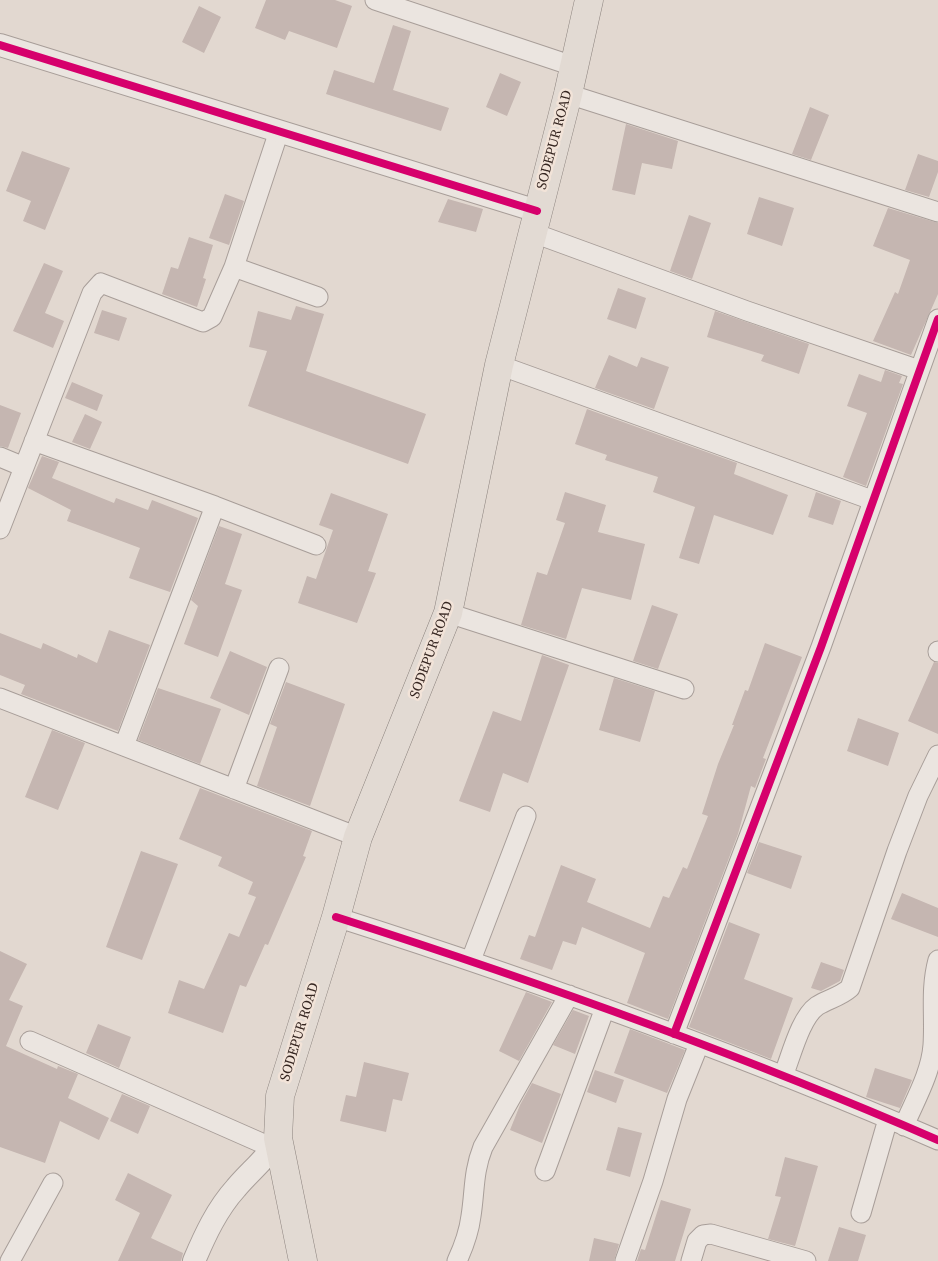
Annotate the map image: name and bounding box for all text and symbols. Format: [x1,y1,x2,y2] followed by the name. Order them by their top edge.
[534,88,576,192] street label: SODEPUR ROAD
[407,599,457,701] street label: SODEPUR ROAD
[277,981,323,1083] street label: SODEPUR ROAD

